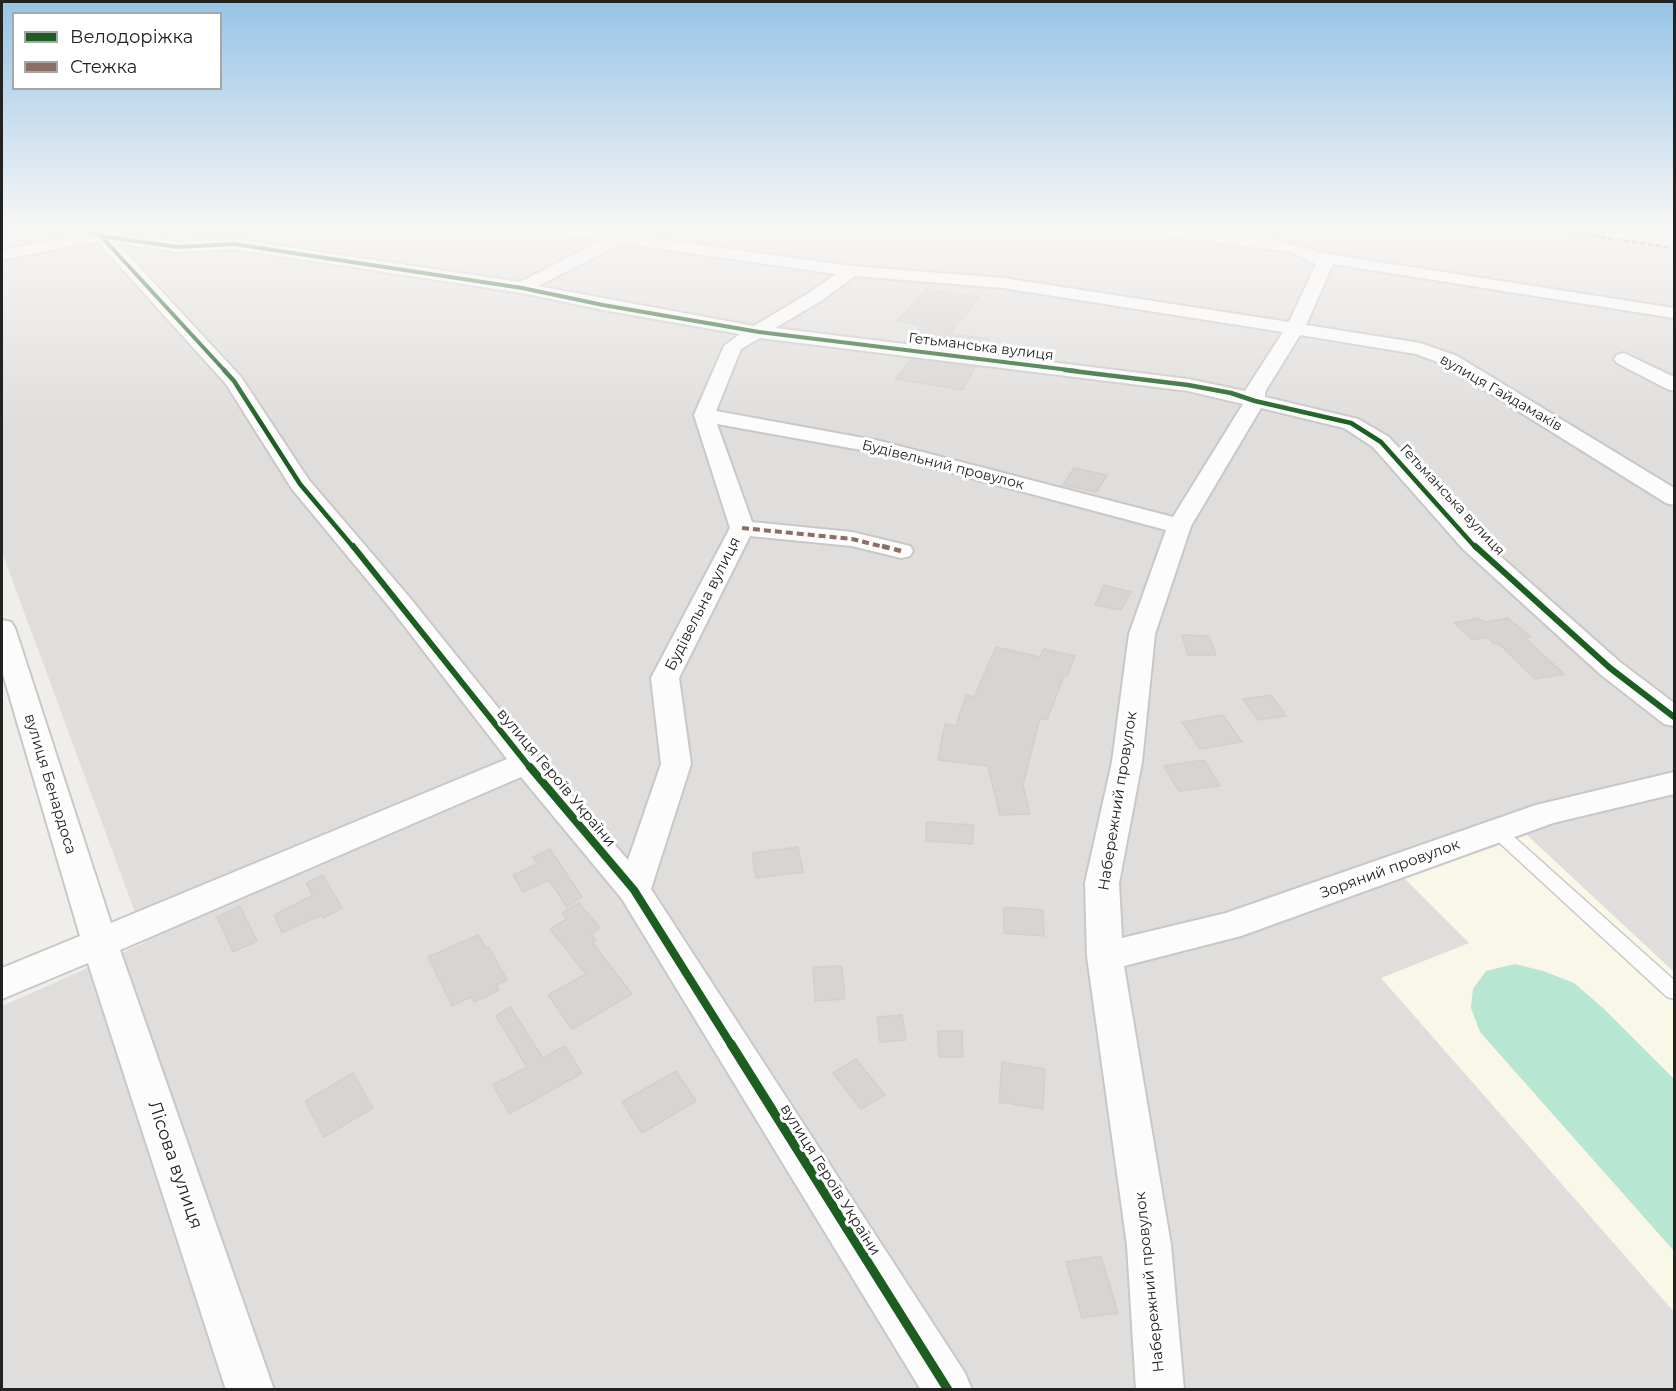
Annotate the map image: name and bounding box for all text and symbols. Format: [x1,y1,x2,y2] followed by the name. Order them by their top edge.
[12,12,222,90] legend
[70,26,193,48] text: Велодоріжка
[70,56,137,78] text: Стежка
[908,330,1054,364] street label: Гетьманська вулиця
[1437,351,1565,435] street label: вулиця Гайдамаків
[860,437,1026,493] street label: Будівельний провулок
[1396,441,1508,559] street label: Гетьманська вулиця
[661,534,745,674] street label: Будівельна вулиця
[493,705,619,851] street label: вулиця Героїв України
[1095,710,1141,892] street label: Набережний провулок
[20,712,80,856] street label: вулиця Бенардоса
[1318,835,1462,903] street label: Зоряний провулок
[143,1098,207,1232] street label: Лісова вулиця
[776,1101,884,1259] street label: вулиця Героїв України
[1132,1191,1168,1373] street label: Набережний провулок

